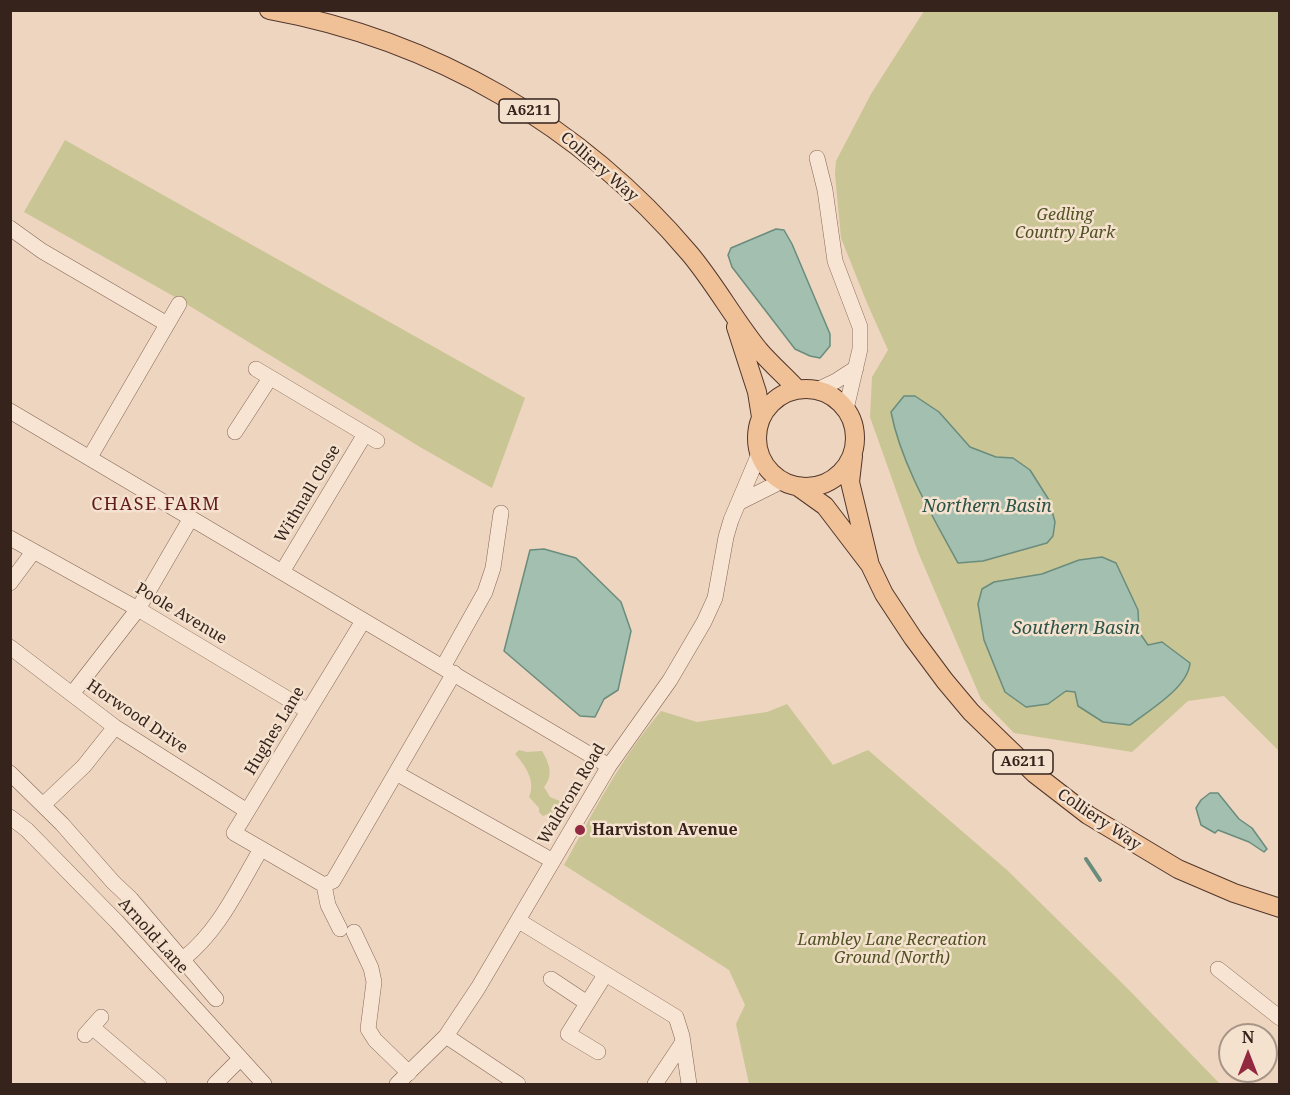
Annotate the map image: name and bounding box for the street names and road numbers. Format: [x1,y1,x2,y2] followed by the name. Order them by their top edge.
[499,99,559,123] road number: A6211
[556,128,642,206] street label: Colliery Way
[271,442,345,546] street label: Withnall Close
[132,579,230,649] street label: Poole Avenue
[83,676,191,758] street label: Horwood Drive
[241,683,309,779] street label: Hughes Lane
[534,740,610,848] street label: Waldrom Road
[993,750,1053,774] road number: A6211
[1054,785,1144,855] street label: Colliery Way
[114,894,192,978] street label: Arnold Lane

